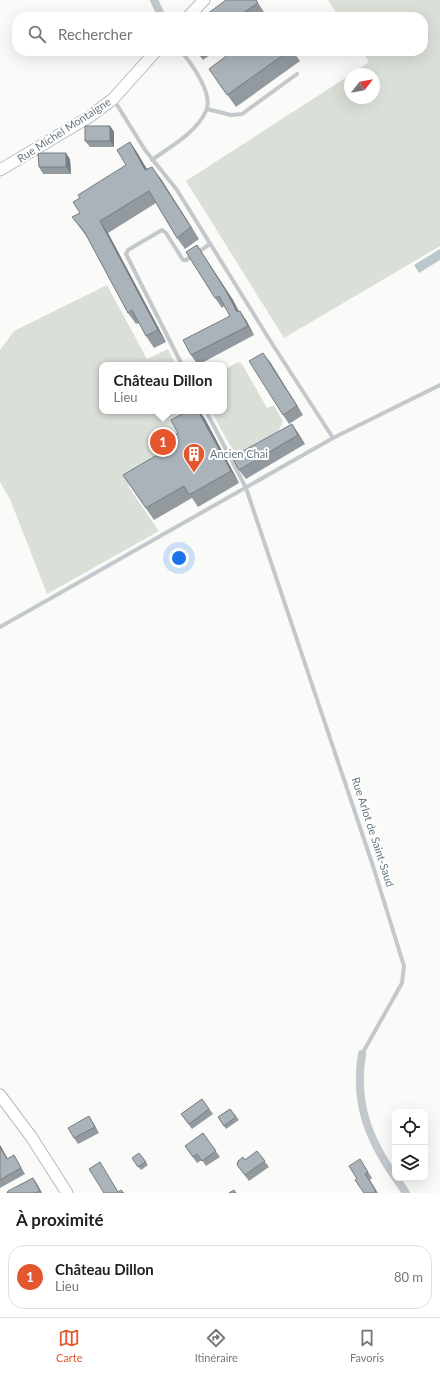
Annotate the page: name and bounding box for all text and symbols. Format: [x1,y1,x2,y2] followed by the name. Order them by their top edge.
[12,12,428,56] search box
[26,23,48,45] icon: search
[58,25,132,43] text: Rechercher
[344,68,380,104] north arrow
[15,94,113,165] street label: Rue Michel Montaigne
[99,362,227,414] popup
[114,371,212,389] text: Château Dillon
[114,389,138,405] text: Lieu
[150,427,176,457] pin: 1
[181,441,207,474] building icon: Ancien Chai
[210,447,268,460] place label: Ancien Chai
[169,548,189,568] your location
[350,775,397,888] street label: Rue Arlot de Saint-Saud
[392,1109,428,1181] map controls
[392,1109,428,1145] button: locate
[392,1145,428,1181] button: layers
[16,1209,104,1230] text: À proximité
[55,1260,154,1278] text: Château Dillon
[26,1269,34,1285] text: 1
[394,1269,423,1285] text: 80 m
[55,1278,79,1294] text: Lieu
[56,1327,83,1364] tab: Carte
[195,1327,238,1364] tab: Itinéraire
[350,1327,384,1364] tab: Favoris

